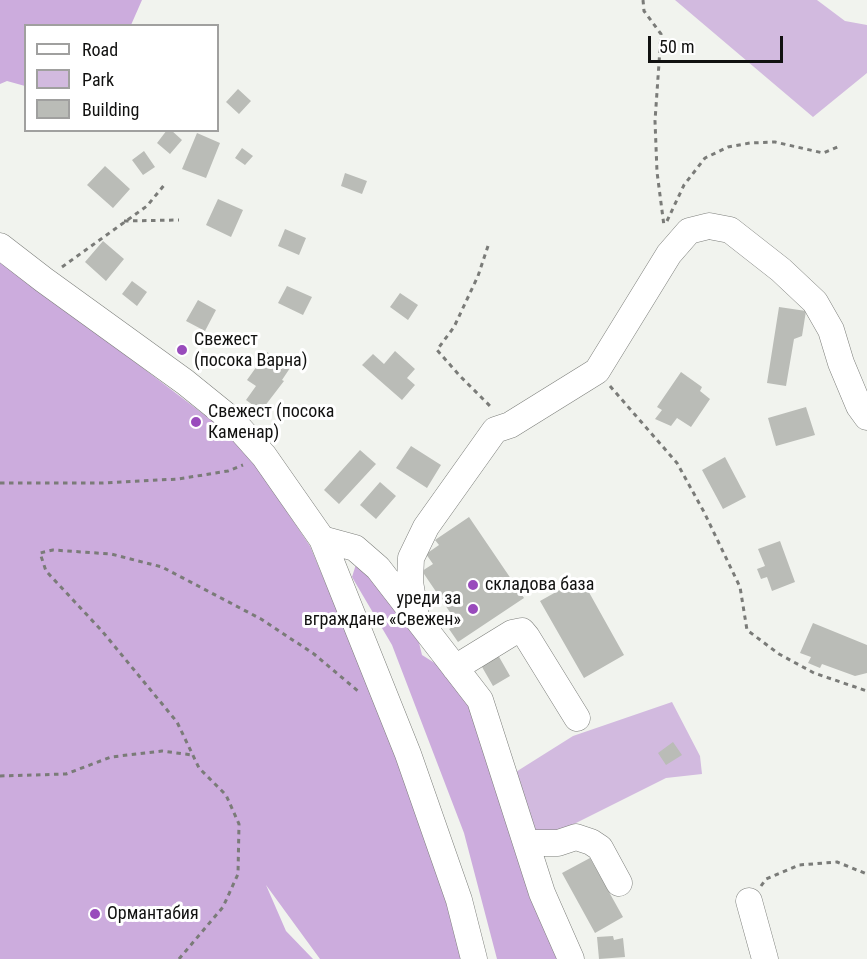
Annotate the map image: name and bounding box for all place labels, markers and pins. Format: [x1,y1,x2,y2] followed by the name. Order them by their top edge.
[194,329,307,372] place label: Свежест (посока Варна)
[175,343,189,357] marker: Свежест (посока Варна)
[208,401,334,444] place label: Свежест (посока Каменар)
[189,415,203,429] marker: Свежест (посока Каменар)
[485,574,594,596] place label: складова база
[466,578,480,592] marker: складова база
[304,588,461,630] place label: уреди за вграждане «Свежен»
[466,602,480,616] marker: уреди за вграждане «Свежен»
[107,903,199,925] place label: Ормантабия
[88,907,102,921] marker: Ормантабия

